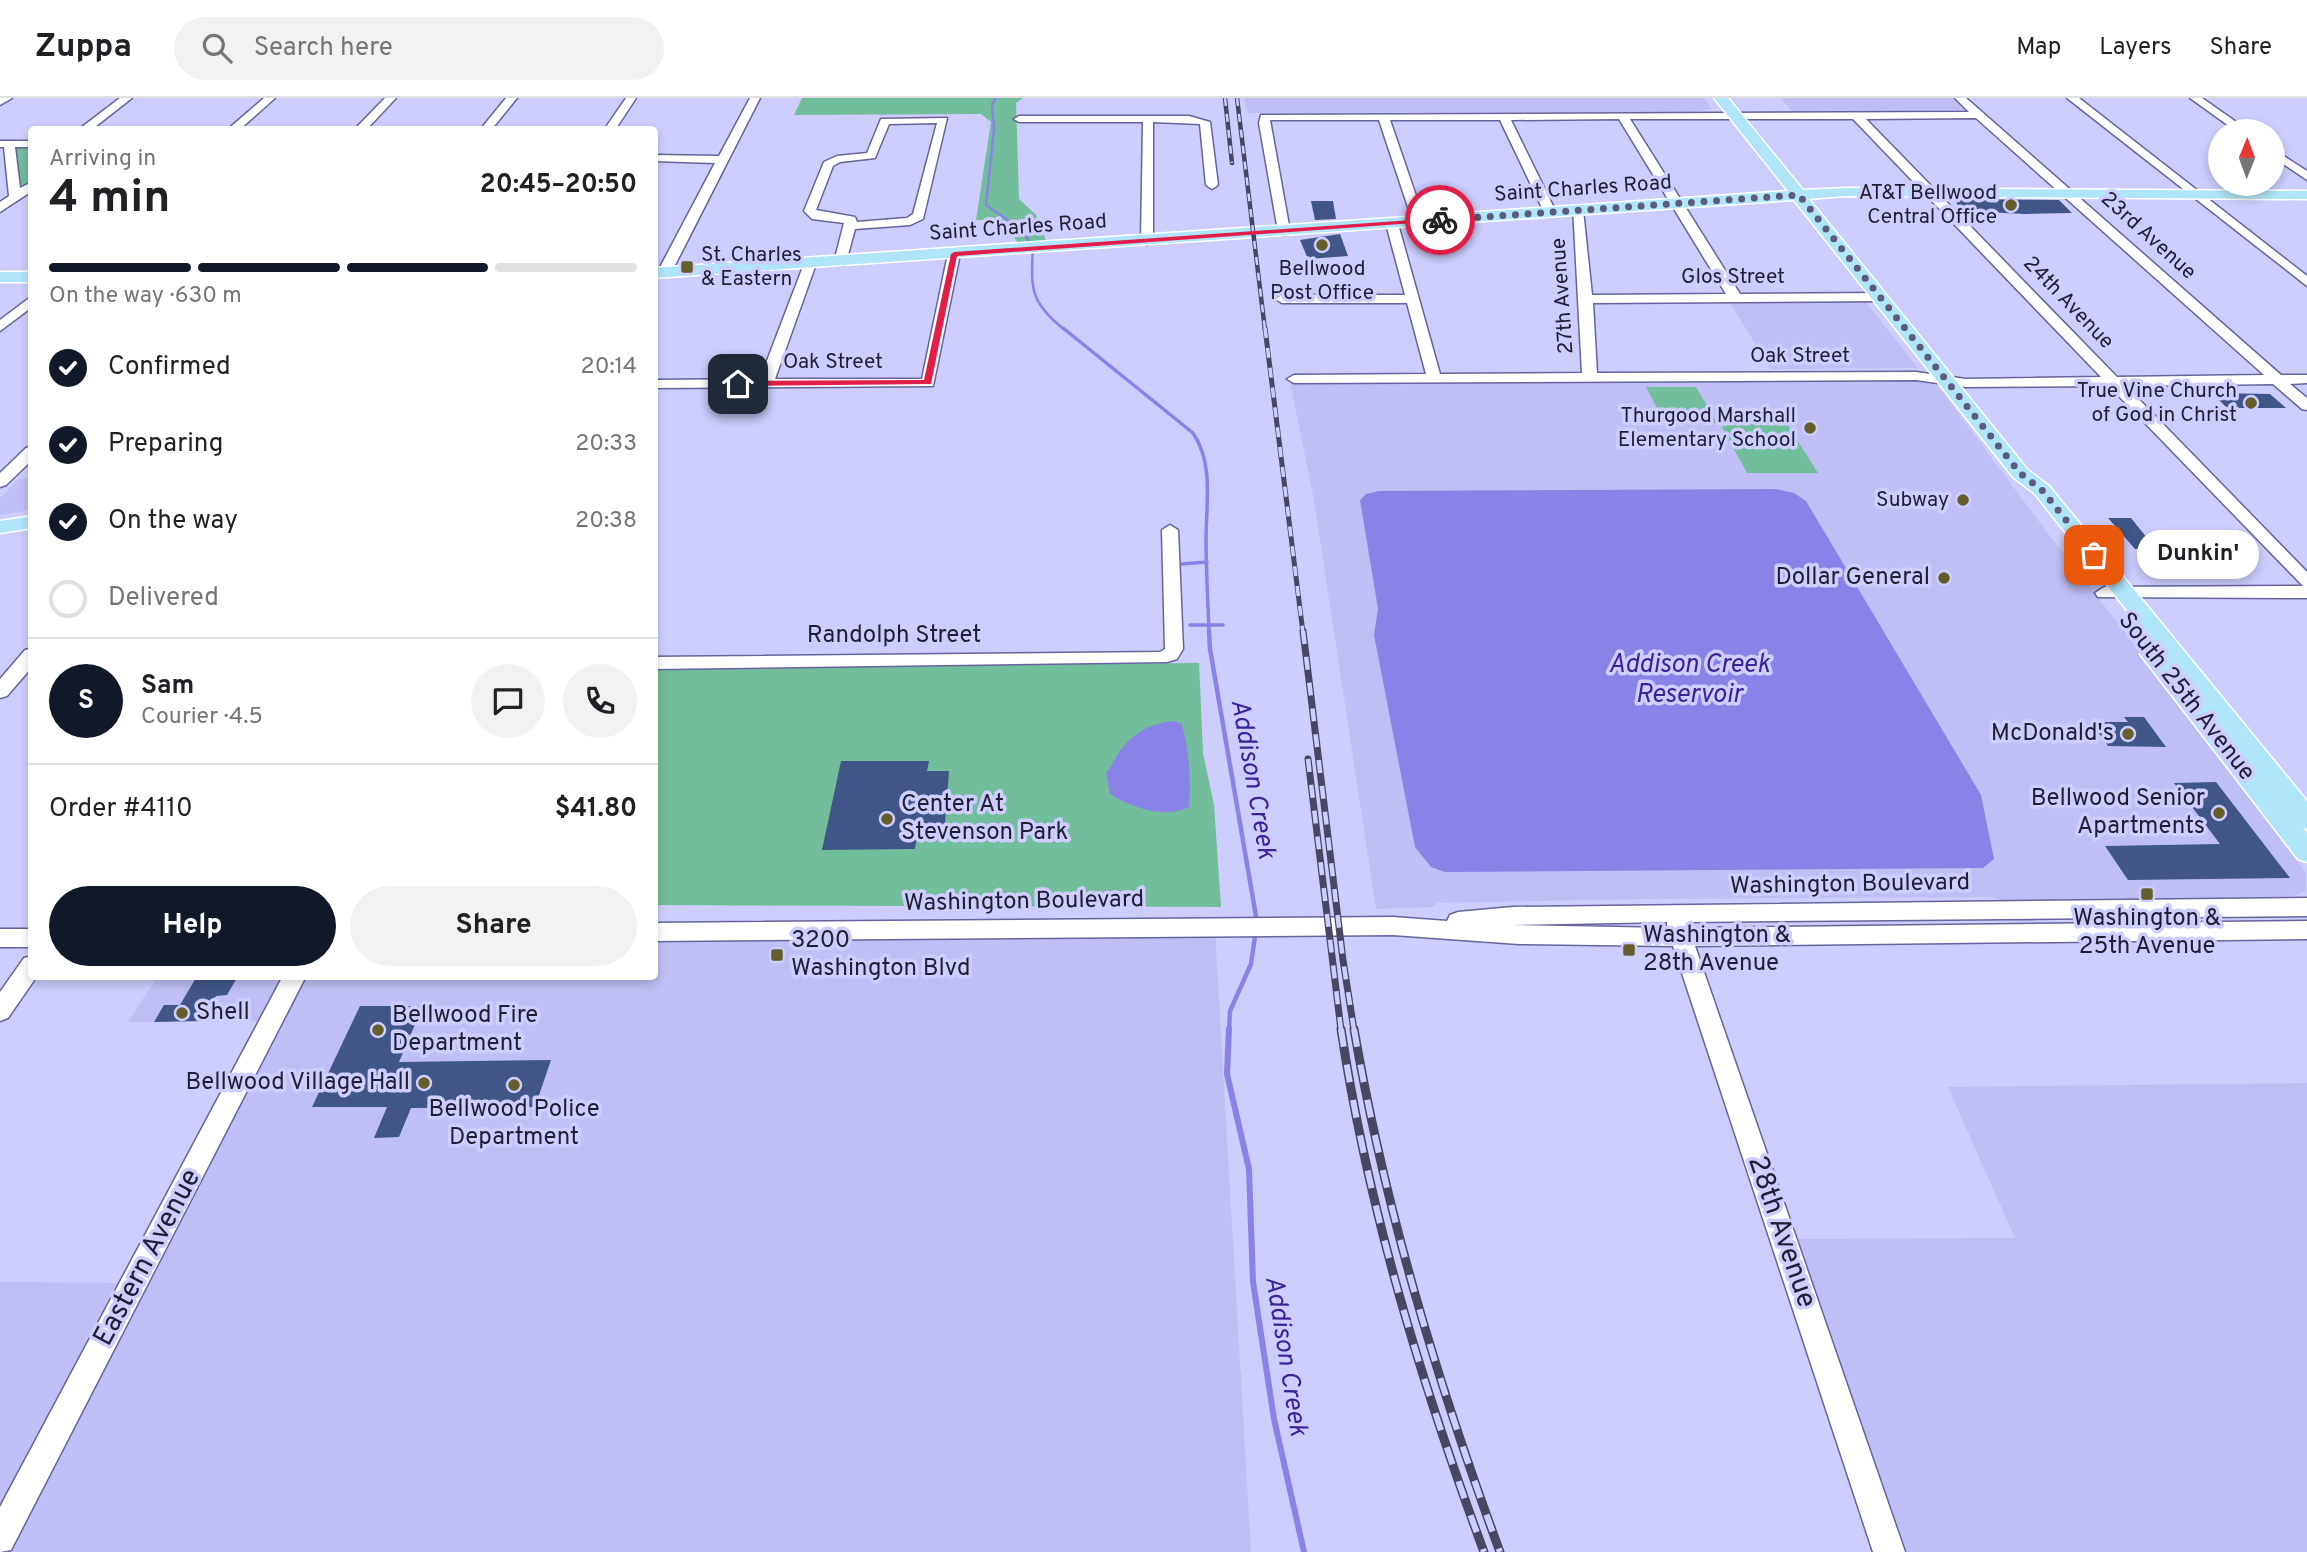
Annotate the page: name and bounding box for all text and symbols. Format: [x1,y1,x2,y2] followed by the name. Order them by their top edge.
[174,17,664,80] search box
[35,27,132,69] text: Zuppa
[198,29,236,67] icon: search
[254,32,393,65] text: Search here
[2016,33,2061,63] text: Map
[2099,33,2171,63] text: Layers
[2209,33,2272,63] text: Share
[2208,119,2286,196] north arrow
[2208,119,2285,196] map controls
[49,145,156,174] text: Arriving in
[480,169,637,202] text: 20:45–20:50
[1493,169,1673,209] street label: Saint Charles Road
[49,170,171,229] text: 4 min
[1859,180,1997,231] place label: AT&T Bellwood Central Office
[1405,185,1475,255] courier
[2095,186,2201,286] street label: 23rd Avenue
[2003,197,2019,213] marker: AT&T Bellwood Central Office
[1421,201,1459,239] icon: bike
[928,208,1108,248] street label: Saint Charles Road
[1314,237,1330,253] marker: Bellwood Post Office
[1545,237,1581,355] street label: 27th Avenue
[701,242,802,293] place label: St. Charles & Eastern
[2017,251,2119,355] street label: 24th Avenue
[1270,256,1374,307] place label: Bellwood Post Office
[679,259,695,275] marker: St. Charles & Eastern
[1681,264,1785,291] street label: Glos Street
[49,282,242,311] text: On the way · 630 m
[1750,343,1850,370] street label: Oak Street
[49,349,87,387] icon: check
[783,349,883,376] street label: Oak Street
[108,351,231,384] text: Confirmed
[581,353,637,382] text: 20:14
[708,354,768,414] pin
[719,365,757,403] icon: home
[2077,378,2237,429] place label: True Vine Church of God in Christ
[2243,395,2259,411] marker: True Vine Church of God in Christ
[1618,403,1796,454] place label: Thurgood Marshall Elementary School
[1802,420,1818,436] marker: Thurgood Marshall Elementary School
[49,426,87,464] icon: check
[108,428,223,461] text: Preparing
[575,430,637,459] text: 20:33
[1876,487,1949,514] place label: Subway
[1955,492,1971,508] marker: Subway
[49,503,87,541] icon: check
[108,505,238,538] text: On the way
[575,507,637,536] text: 20:38
[2064,525,2124,585] pin
[2136,531,2258,580] callout: Dunkin'
[2075,536,2113,574] icon: bag
[2157,540,2239,569] text: Dunkin'
[1776,563,1930,593] place label: Dollar General
[1936,570,1952,586] marker: Dollar General
[108,582,219,615] text: Delivered
[2111,607,2261,787] street label: South 25th Avenue
[807,621,981,651] street label: Randolph Street
[1608,649,1771,712] water label: Addison Creek Reservoir
[471,664,545,738] button: chat
[563,664,637,738] button: phone
[141,670,194,703] text: Sam
[78,685,94,718] text: S
[1222,696,1282,862] water label: Addison Creek
[141,703,263,732] text: Courier · 4.5
[1991,719,2114,749] place label: McDonald's
[2120,726,2136,742] marker: McDonald's
[2031,784,2205,842] place label: Bellwood Senior Apartments
[901,790,1068,848] place label: Center At Stevenson Park
[49,793,193,826] text: Order #4110
[555,793,637,826] text: $41.80
[2211,805,2227,821] marker: Bellwood Senior Apartments
[879,811,895,827] marker: Center At Stevenson Park
[1730,868,1970,902] street label: Washington Boulevard
[904,885,1144,919] street label: Washington Boulevard
[49,886,336,966] button: Help
[350,886,637,966] button: Share
[2139,886,2155,902] marker: Washington & 25th Avenue
[2073,904,2221,962] place label: Washington & 25th Avenue
[1643,921,1791,979] place label: Washington & 28th Avenue
[791,926,970,984] place label: 3200 Washington Blvd
[1621,942,1637,958] marker: Washington & 28th Avenue
[769,947,785,963] marker: 3200 Washington Blvd
[196,998,250,1028] place label: Shell
[392,1001,538,1059] place label: Bellwood Fire Department
[174,1005,190,1021] marker: Shell
[370,1022,386,1038] marker: Bellwood Fire Department
[185,1068,410,1098] place label: Bellwood Village Hall
[416,1075,432,1091] marker: Bellwood Village Hall
[506,1077,522,1093] marker: Bellwood Police Department
[428,1095,600,1153] place label: Bellwood Police Department
[1738,1151,1824,1313] street label: 28th Avenue
[86,1163,210,1353] street label: Eastern Avenue
[1256,1274,1314,1439] water label: Addison Creek

